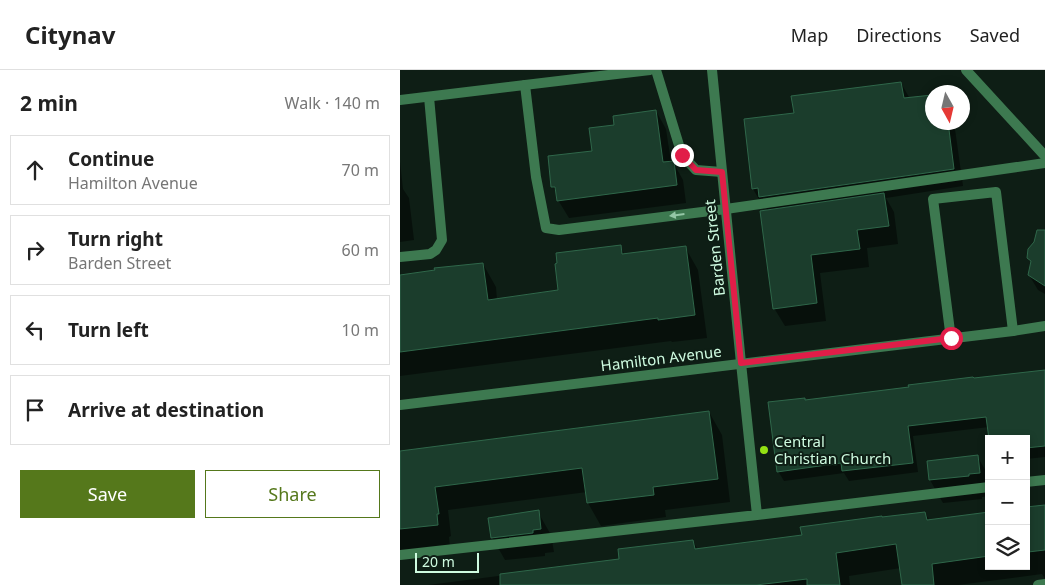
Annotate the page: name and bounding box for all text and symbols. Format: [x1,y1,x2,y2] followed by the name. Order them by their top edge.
[25,18,115,51] text: Citynav
[791,23,828,47] text: Map
[856,23,942,47] text: Directions
[970,23,1020,47] text: Saved
[925,85,970,130] north arrow
[20,89,78,117] text: 2 min
[285,92,380,114] text: Walk · 140 m
[671,144,694,167] route end
[68,146,154,172] text: Continue
[21,156,49,184] icon: ahead
[342,159,379,181] text: 70 m
[68,172,198,194] text: Hamilton Avenue
[699,198,729,297] street label: Barden Street
[669,211,685,219] one-way arrow
[68,226,163,252] text: Turn right
[21,236,49,264] icon: right
[342,239,379,261] text: 60 m
[68,252,171,274] text: Barden Street
[21,316,49,344] icon: left
[68,317,149,343] text: Turn left
[342,319,379,341] text: 10 m
[940,327,963,350] route start
[599,341,723,375] street label: Hamilton Avenue
[21,396,49,424] icon: arrive
[68,397,264,423] text: Arrive at destination
[774,431,891,468] place label: Central Christian Church
[985,435,1030,570] map controls
[985,435,1030,480] button: +
[758,444,770,456] marker: Central Christian Church
[20,470,195,518] button: Save
[205,470,380,518] button: Share
[985,480,1030,525] button: −
[985,525,1030,570] button: layers
[415,550,479,573] scale bar
[422,552,455,571] text: 20 m

